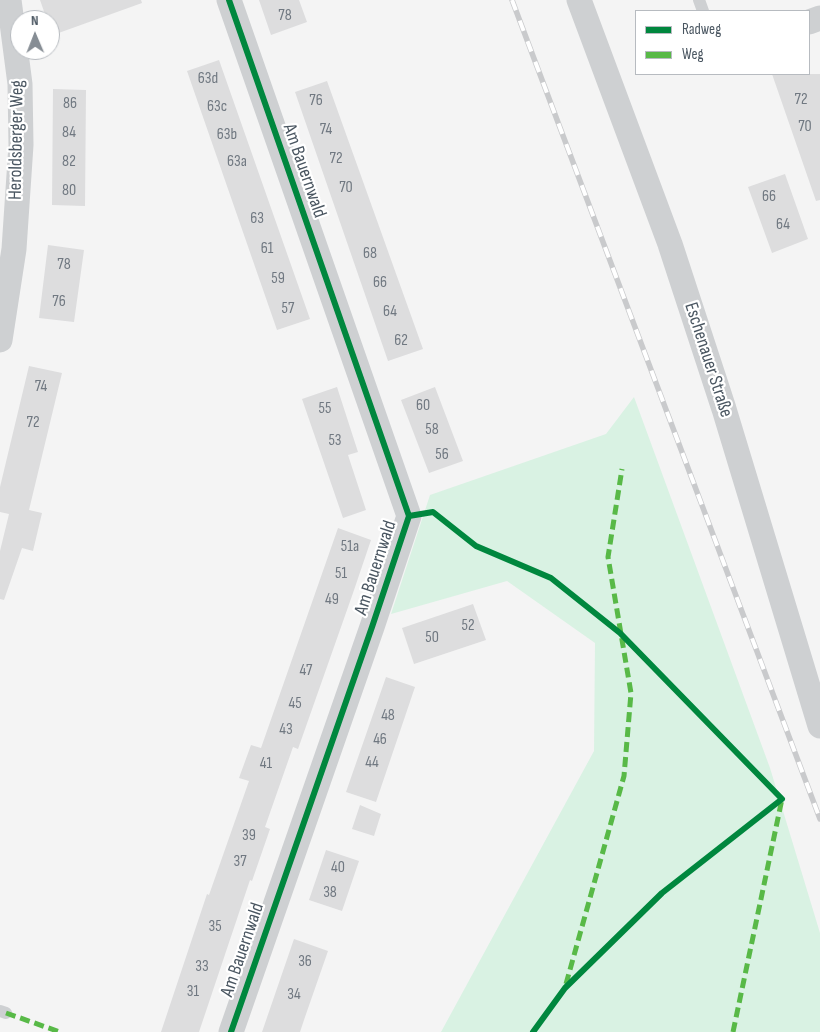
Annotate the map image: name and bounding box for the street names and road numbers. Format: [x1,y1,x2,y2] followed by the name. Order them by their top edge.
[5,80,29,200] street label: Heroldsberger Weg
[277,121,331,221] street label: Am Bauernwald
[679,300,737,420] street label: Eschenauer Straße
[350,518,402,618] street label: Am Bauernwald
[216,900,270,1000] street label: Am Bauernwald

